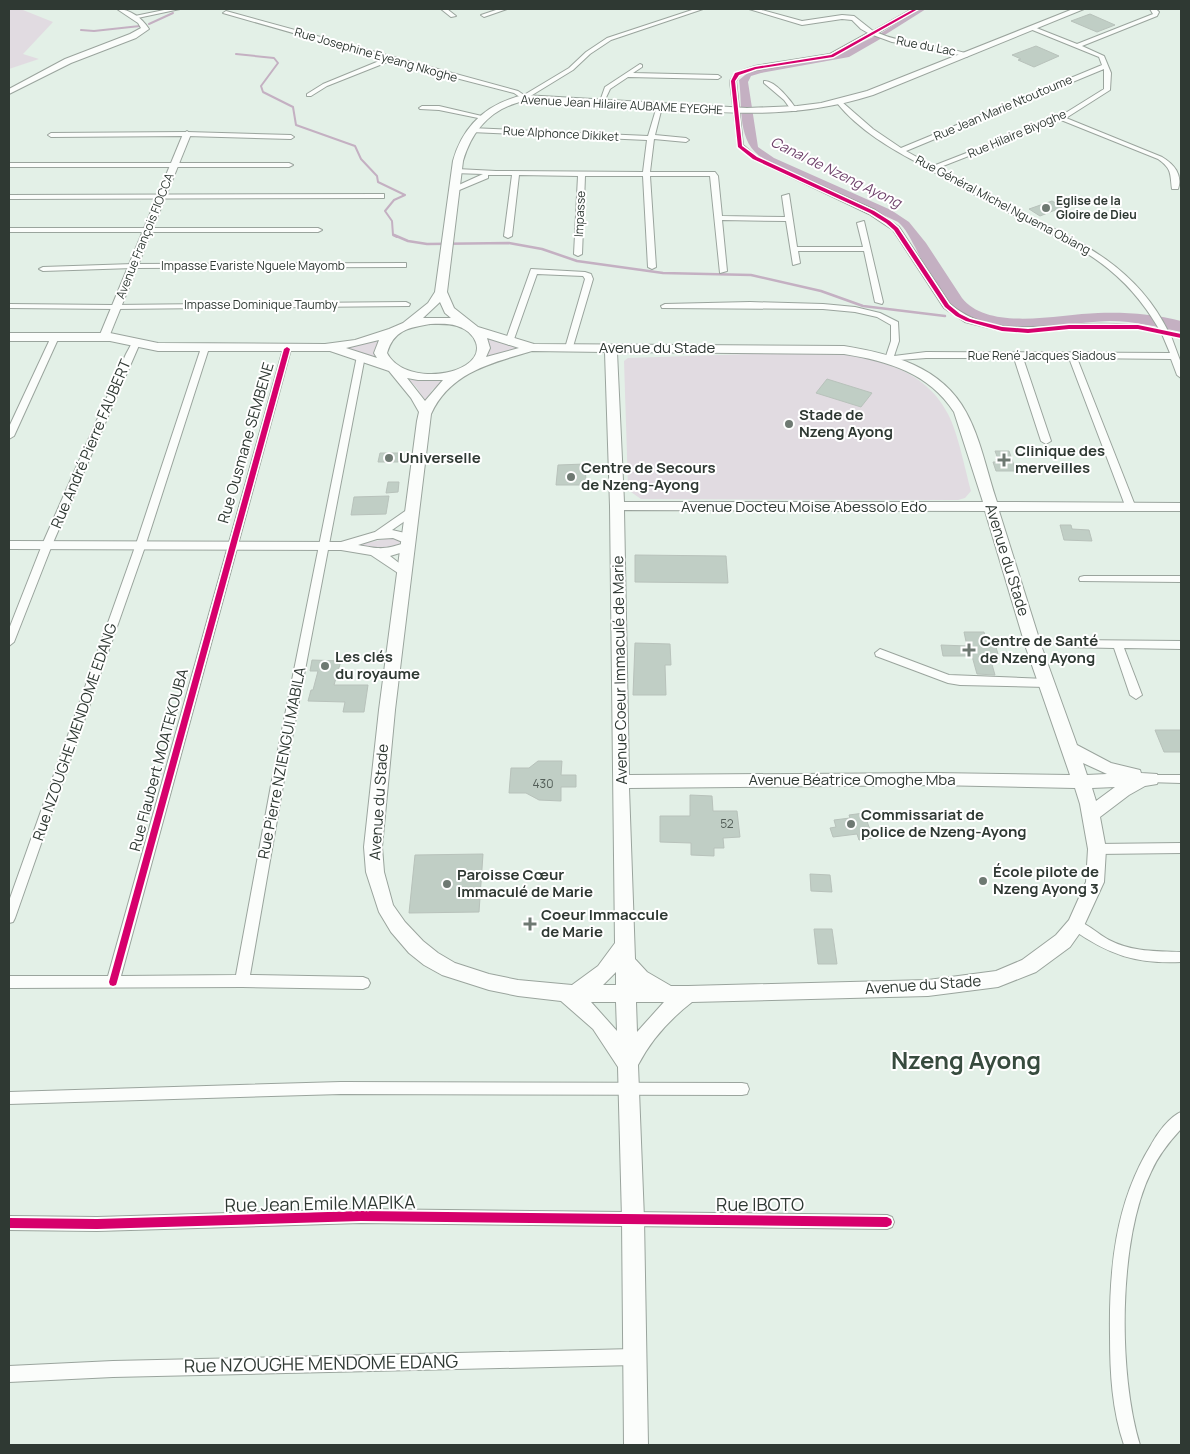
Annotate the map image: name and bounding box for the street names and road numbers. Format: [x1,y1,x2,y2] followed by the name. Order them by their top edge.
[293,23,460,86] street label: Rue Josephine Eyeang Nkoghe
[895,31,958,60] street label: Rue du Lac
[931,71,1075,144] street label: Rue Jean Marie Ntoutoume
[520,91,724,118] street label: Avenue Jean Hilaire AUBAME EYEGHE
[965,105,1069,162] street label: Rue Hilaire Biyoghe
[503,122,620,145] street label: Rue Alphonce Dikiket
[913,151,1094,258] street label: Rue Général Michel Nguema Obiang
[111,170,178,301] street label: Avenue François FIOCCA
[570,190,589,238] street label: Impasse
[161,257,345,274] street label: Impasse Evariste Nguele Mayomb
[184,296,339,313] street label: Impasse Dominique Taumby
[599,337,715,358] street label: Avenue du Stade
[968,347,1116,364] street label: Rue René Jacques Siadous
[45,356,136,531] street label: Rue André Pierre FAUBERT
[212,360,279,526] street label: Rue Ousmane SEMBENE
[681,496,927,517] street label: Avenue Docteu Moise Abessolo Edo
[980,501,1035,619] street label: Avenue du Stade
[607,555,632,785] street label: Avenue Coeur Immaculé de Marie
[27,620,122,843] street label: Rue NZOUGHE MENDOME EDANG
[253,665,311,861] street label: Rue Pierre NZIENGUI MABILA
[124,666,193,854] street label: Rue Flaubert MOATEKOUBA
[364,743,393,861] street label: Avenue du Stade
[748,769,956,790] street label: Avenue Béatrice Omoghe Mba
[864,970,982,999] street label: Avenue du Stade
[224,1189,416,1217] street label: Rue Jean Emile MAPIKA
[716,1192,804,1216] street label: Rue IBOTO
[184,1349,459,1377] street label: Rue NZOUGHE MENDOME EDANG

